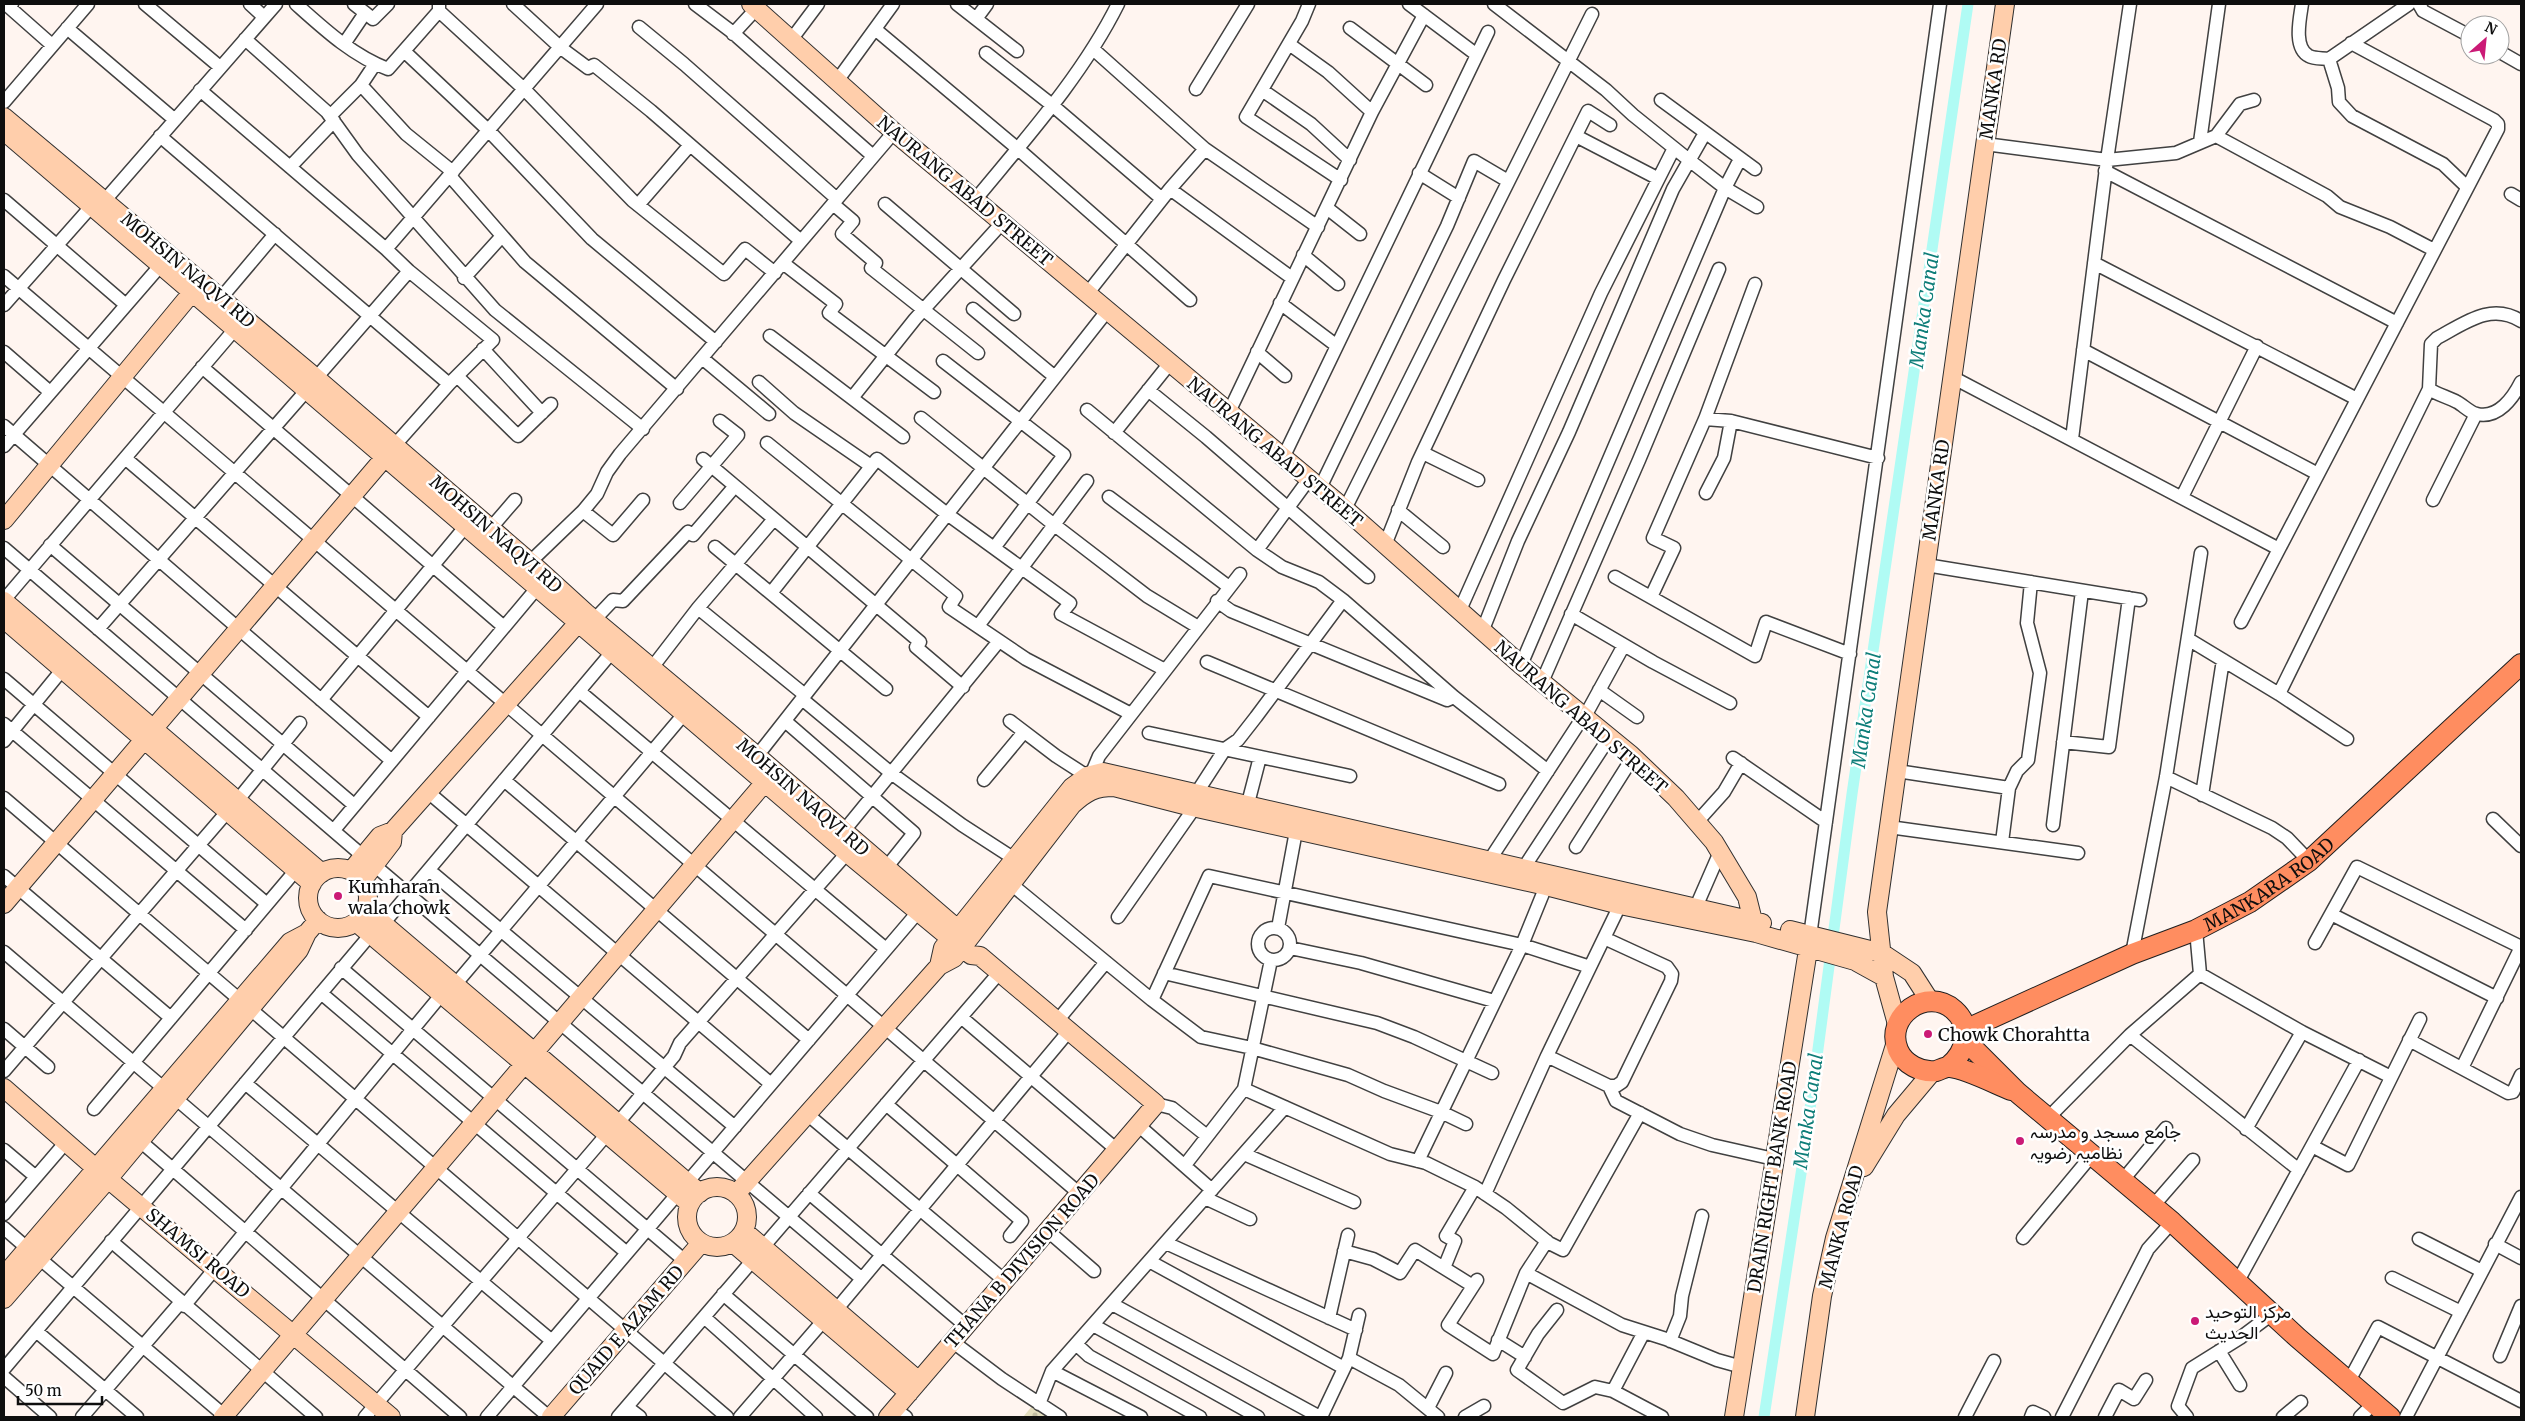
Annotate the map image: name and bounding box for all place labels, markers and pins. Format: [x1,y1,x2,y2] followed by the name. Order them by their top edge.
[347,875,451,919] place label: Kumharan wala chowk
[332,890,344,902] marker: Kumharan wala chowk
[1938,1023,2090,1046] place label: Chowk Chorahtta
[1922,1028,1934,1040] marker: Chowk Chorahtta
[2030,1120,2181,1164] place label: جامع مسجد و مدرسہ نظامیہ رضویہ
[2014,1135,2026,1147] marker: جامع مسجد و مدرسہ نظامیہ رضویہ
[2205,1300,2291,1344] place label: مرکز التوحید الحدیث
[2189,1315,2201,1327] marker: مرکز التوحید الحدیث

